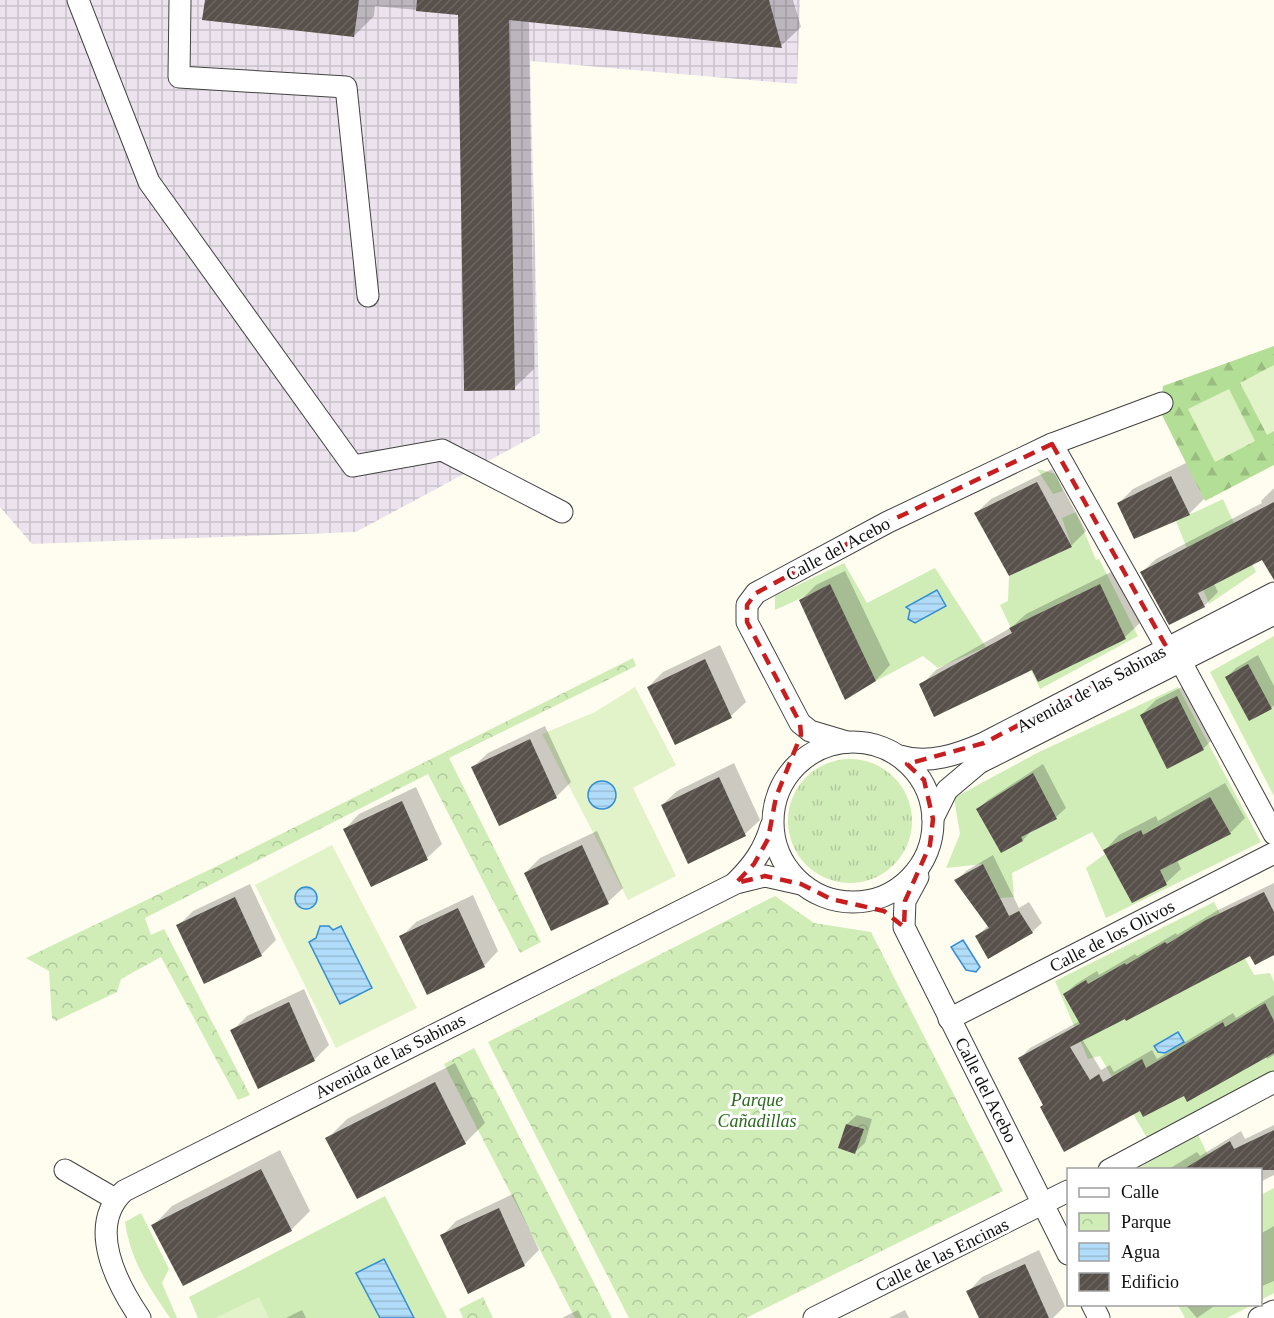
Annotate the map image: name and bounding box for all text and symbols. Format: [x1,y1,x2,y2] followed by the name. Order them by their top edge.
[783,513,893,585] street label: Calle del Acebo
[1013,641,1169,737] street label: Avenida de las Sabinas
[1046,896,1178,976] street label: Calle de los Olivos
[311,1009,469,1103] street label: Avenida de las Sabinas
[951,1034,1021,1146] street label: Calle del Acebo
[717,1090,797,1131] park label: Parque Cañadillas
[1067,1168,1262,1306] legend
[1121,1182,1159,1202] text: Calle
[1121,1212,1171,1232] text: Parque
[872,1214,1012,1296] street label: Calle de las Encinas
[1121,1242,1160,1262] text: Agua
[1121,1272,1179,1292] text: Edificio

